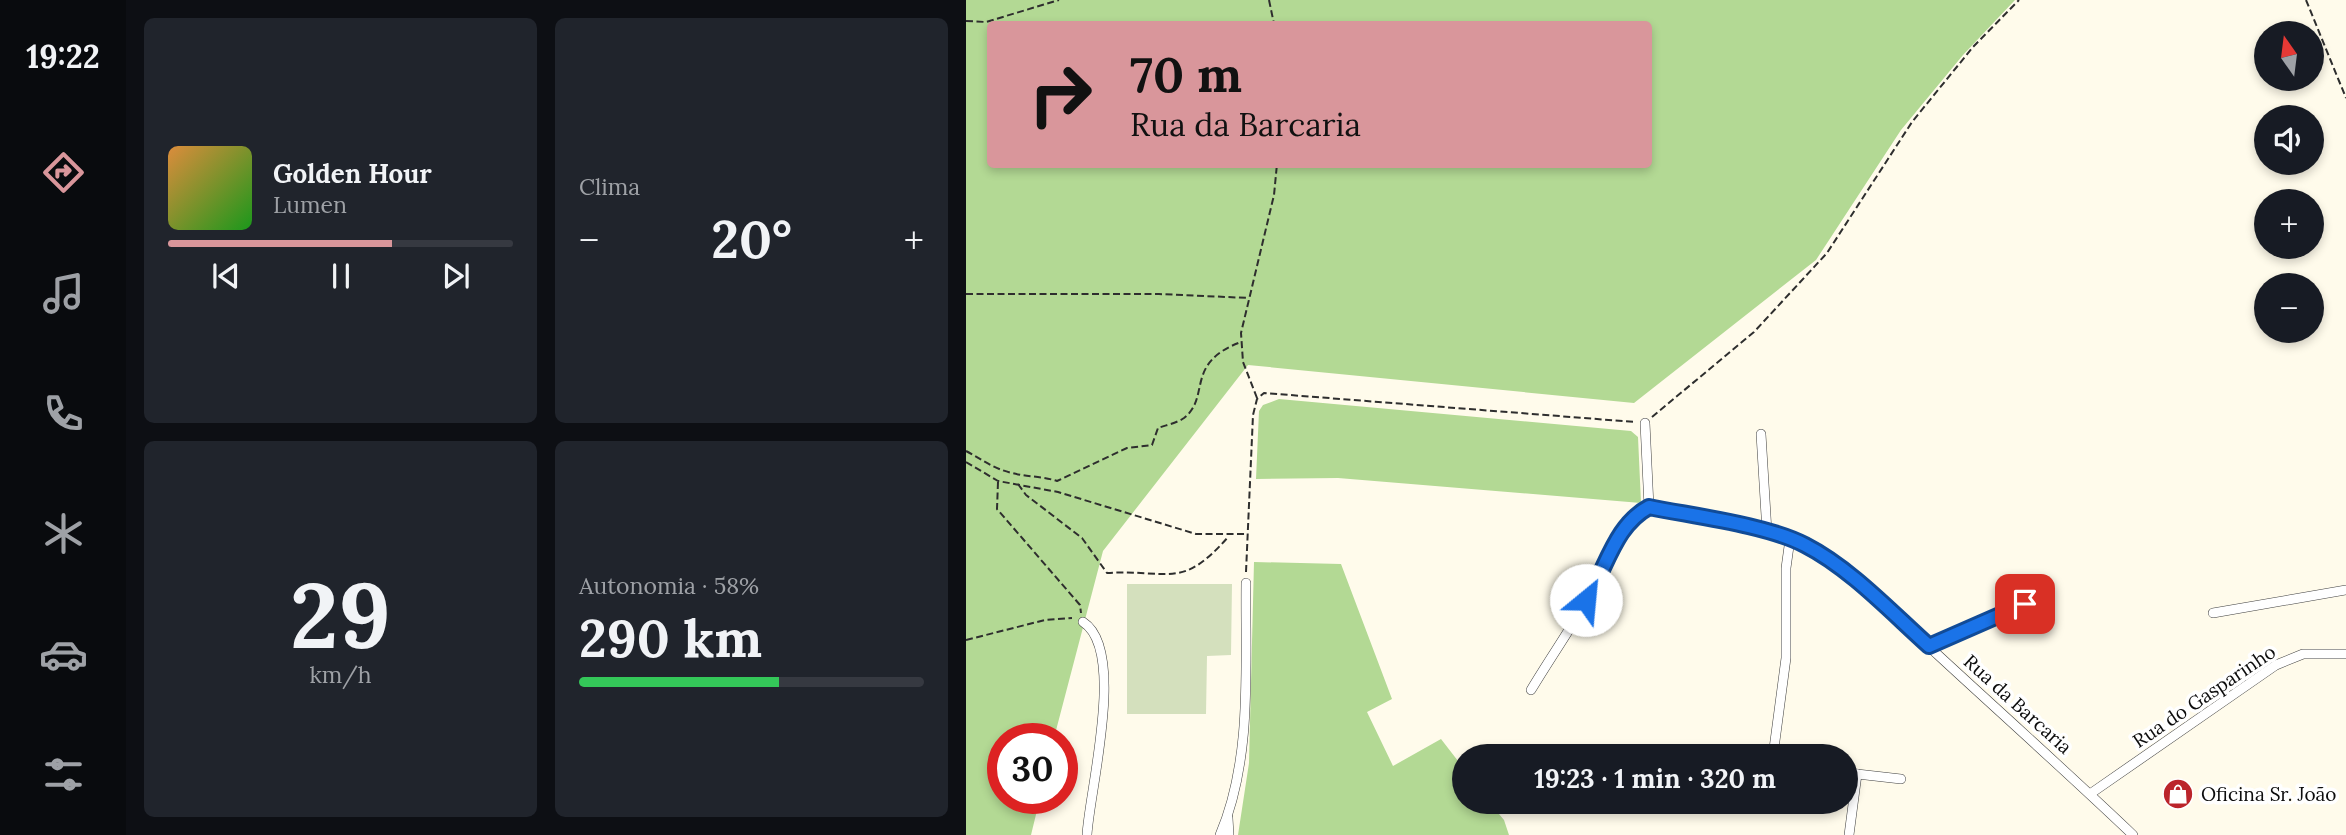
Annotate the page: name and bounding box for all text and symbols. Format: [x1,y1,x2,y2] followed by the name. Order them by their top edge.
[2254,21,2324,91] north arrow
[2254,21,2324,343] map controls
[26,36,100,77] text: 19:22
[1130,43,1242,105] text: 70 m
[1015,49,1106,140] icon: right
[1130,104,1361,145] text: Rua da Barcaria
[2254,105,2324,175] button: sound
[39,148,88,197] icon: directions
[273,157,432,190] text: Golden Hour
[579,172,640,201] text: Clima
[2254,189,2324,259] button: +
[273,190,347,219] text: Lumen
[711,206,792,272] text: 20°
[579,216,599,264] text: −
[904,216,924,264] text: +
[207,257,245,295] icon: previous
[322,257,360,295] icon: pause
[437,257,475,295] icon: next
[39,269,88,318] icon: music
[2254,273,2324,343] button: −
[39,389,88,438] icon: phone
[39,509,88,558] icon: climate
[290,556,391,673] text: 29
[1549,563,1623,637] position arrow
[579,571,759,600] text: Autonomia · 58%
[1995,574,2055,634] pin
[2006,585,2044,623] icon: arrive
[579,605,762,671] text: 290 km
[39,630,88,679] icon: car
[2128,639,2280,753] street label: Rua do Gasparinho
[1959,649,2077,759] street label: Rua da Barcaria
[309,660,372,689] text: km/h
[987,723,1078,814] speed limit sign: 30
[39,750,88,799] icon: filters
[1534,762,1776,795] text: 19:23 · 1 min · 320 m
[2161,777,2195,811] shop icon: Oficina Sr. João
[2201,782,2337,806] place label: Oficina Sr. João

